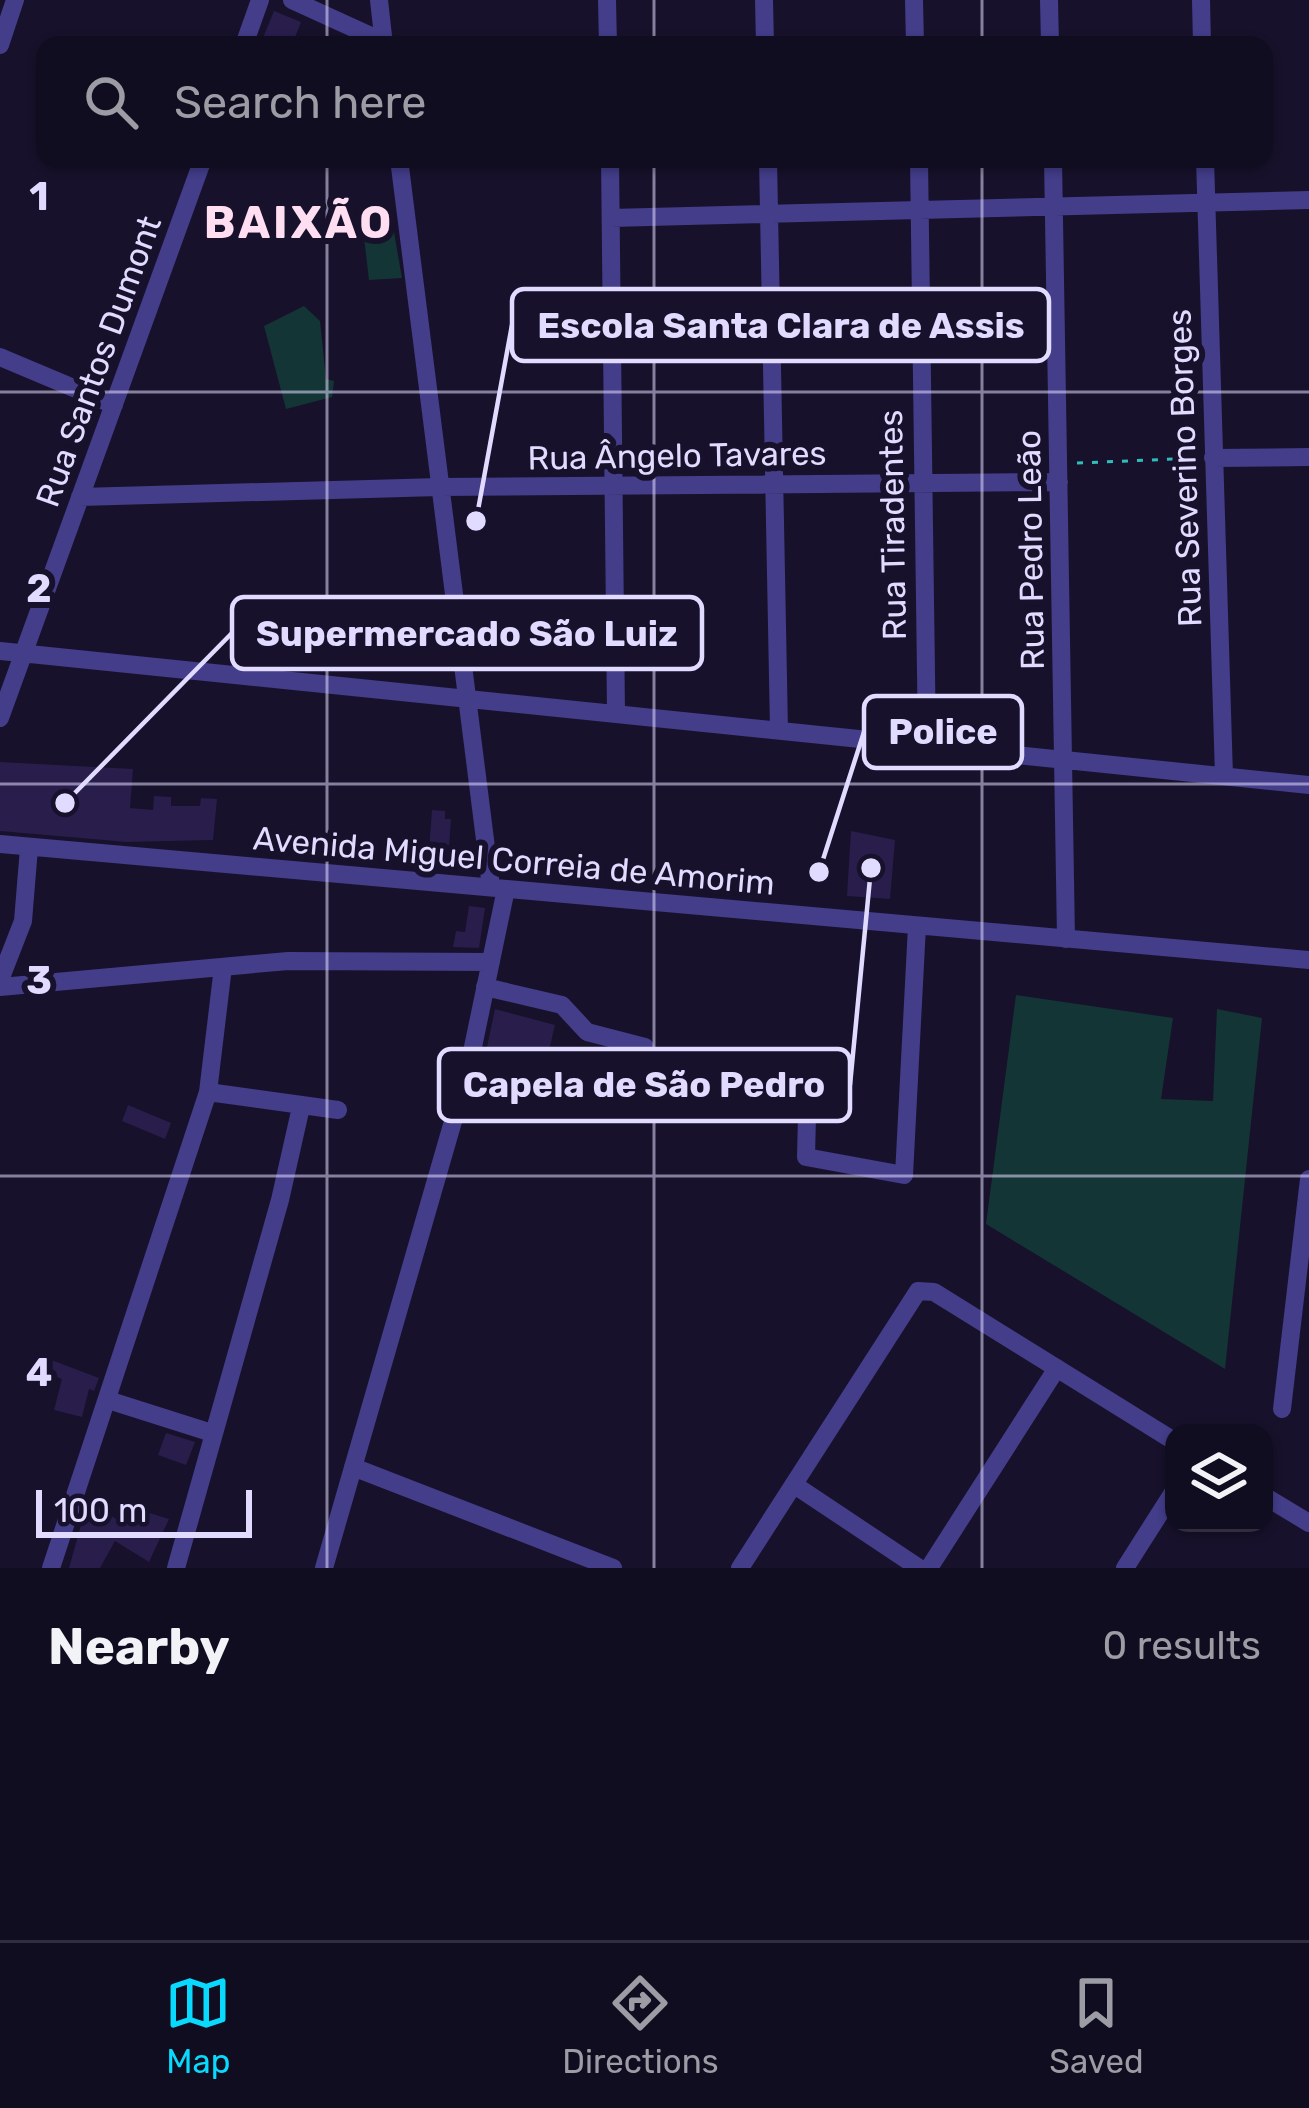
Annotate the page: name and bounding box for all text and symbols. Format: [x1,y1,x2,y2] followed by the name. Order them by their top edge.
[36,36,1273,168] search box
[78,69,144,135] icon: search
[174,76,426,129] text: Search here
[29,174,49,220] text: 1
[204,196,394,249] district label: BAIXÃO
[28,210,169,512] street label: Rua Santos Dumont
[512,289,1049,361] callout: Escola Santa Clara de Assis
[537,304,1025,347] text: Escola Santa Clara de Assis
[1159,308,1210,628] street label: Rua Severino Borges
[871,409,914,641] street label: Rua Tiradentes
[1009,430,1052,670] street label: Rua Pedro Leão
[527,433,827,478] street label: Rua Ângelo Tavares
[26,566,52,612] text: 2
[232,597,702,669] callout: Supermercado São Luiz
[256,612,678,655] text: Supermercado São Luiz
[864,696,1022,768] callout: Police
[888,710,998,753] text: Police
[251,818,776,903] street label: Avenida Miguel Correia de Amorim
[26,958,52,1004] text: 3
[439,1049,850,1121] callout: Capela de São Pedro
[463,1063,825,1106] text: Capela de São Pedro
[26,1350,52,1396] text: 4
[1165,1424,1273,1532] map controls
[1165,1424,1273,1532] button: layers
[36,1484,252,1537] scale bar
[54,1491,147,1530] text: 100 m
[48,1616,230,1677] text: Nearby
[1102,1623,1261,1669] text: 0 results
[165,1970,231,2081] tab: Map
[562,1970,719,2081] tab: Directions
[1049,1970,1144,2081] tab: Saved

